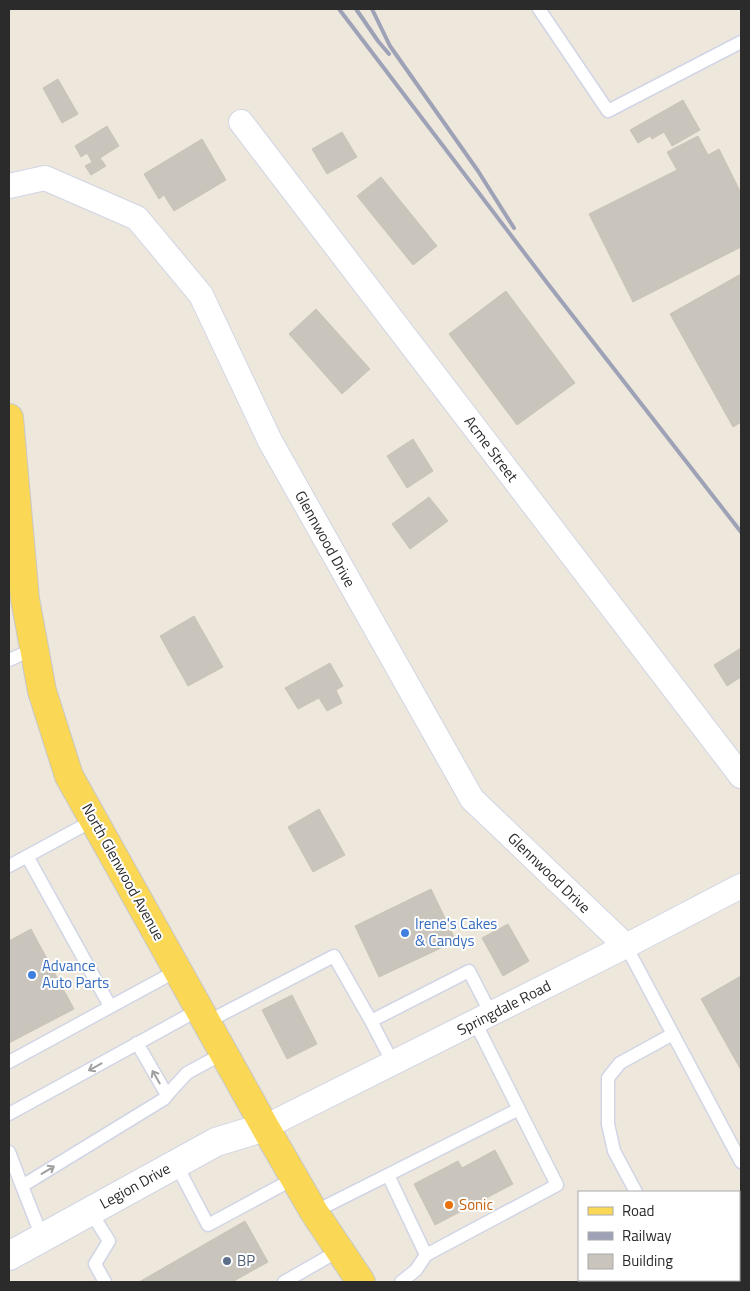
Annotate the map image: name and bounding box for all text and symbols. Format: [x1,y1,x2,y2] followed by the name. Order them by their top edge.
[459,411,524,487] street label: Acme Street
[289,486,362,591] street label: Glennwood Drive
[76,799,171,944] street label: North Glenwood Avenue
[503,827,596,918] street label: Glennwood Drive
[415,912,497,952] place label: Irene's Cakes & Candys
[399,927,411,939] marker: Irene's Cakes & Candys
[42,954,109,994] place label: Advance Auto Parts
[26,969,38,981] marker: Advance Auto Parts
[453,974,555,1041] street label: Springdale Road
[87,1062,102,1072] one-way arrow
[151,1070,161,1084] one-way arrow
[95,1157,174,1214] street label: Legion Drive
[40,1165,54,1175] one-way arrow
[578,1191,740,1281] legend
[459,1193,493,1216] place label: Sonic
[443,1199,455,1211] marker: Sonic
[622,1199,654,1222] text: Road
[622,1224,672,1247] text: Railway
[237,1249,255,1272] place label: BP
[622,1249,673,1272] text: Building
[221,1255,233,1267] marker: BP

